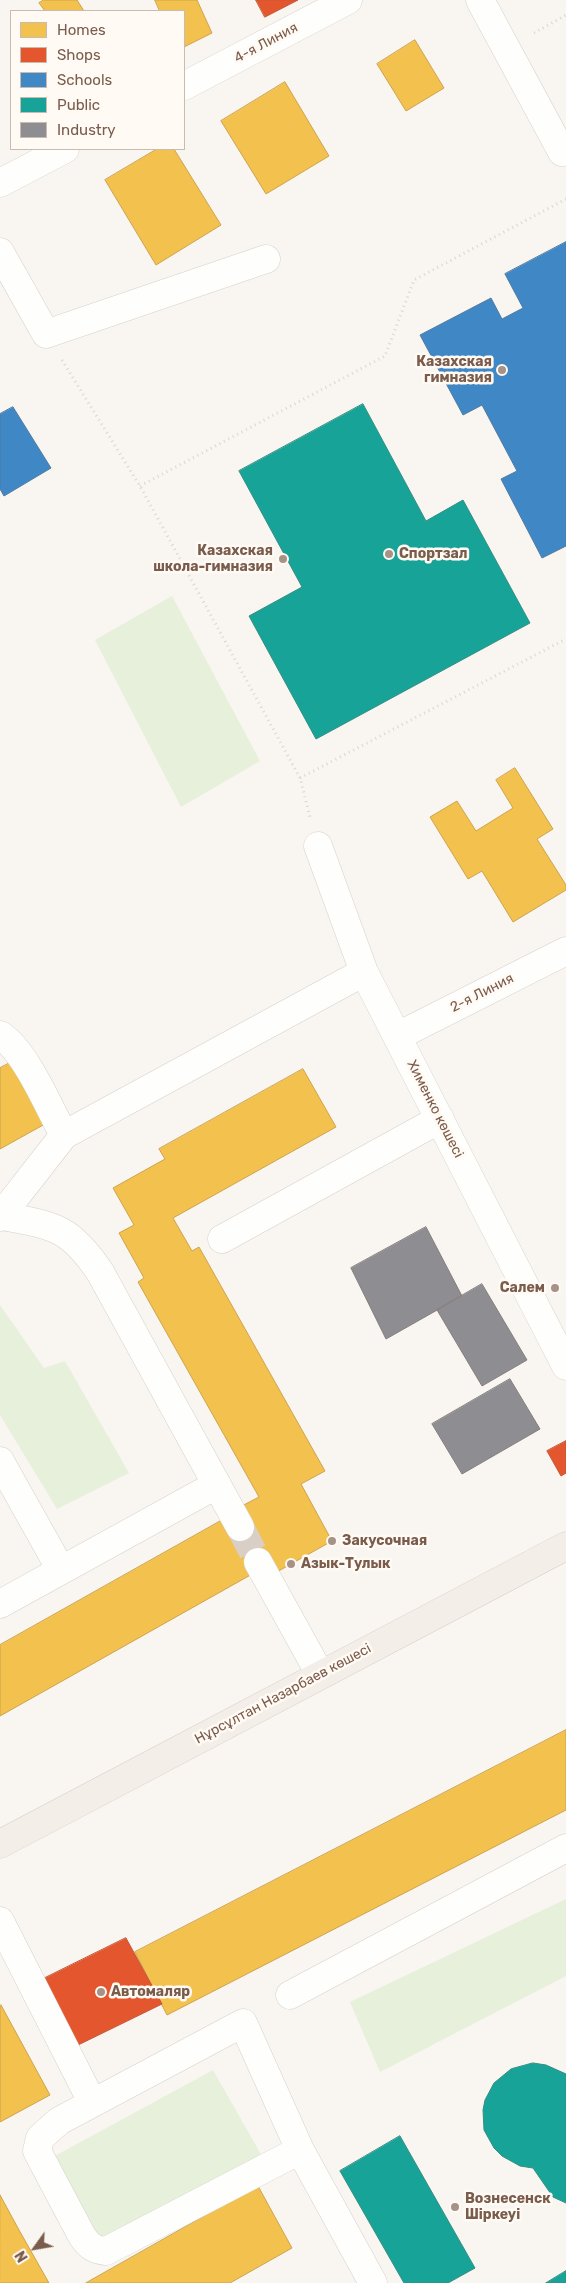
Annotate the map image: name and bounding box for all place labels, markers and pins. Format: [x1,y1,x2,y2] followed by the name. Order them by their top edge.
[416,354,492,387] place label: Казахская гимназия
[496,364,508,376] marker: Казахская гимназия
[153,543,273,576] place label: Казахская школа-гимназия
[399,546,468,562] place label: Спортзал
[383,548,395,560] marker: Спортзал
[277,553,289,565] marker: Казахская школа-гимназия
[500,1280,545,1296] place label: Салем
[549,1282,561,1294] marker: Салем
[342,1533,427,1549] place label: Закусочная
[326,1535,338,1547] marker: Закусочная
[301,1556,391,1572] place label: Азык-Тулык
[285,1558,297,1570] marker: Азык-Тулык
[111,1984,190,2000] place label: Автомаляр
[95,1986,107,1998] marker: Автомаляр
[465,2191,551,2224] place label: Вознесенск Шіркеуі
[449,2201,461,2213] marker: Вознесенск Шіркеуі

